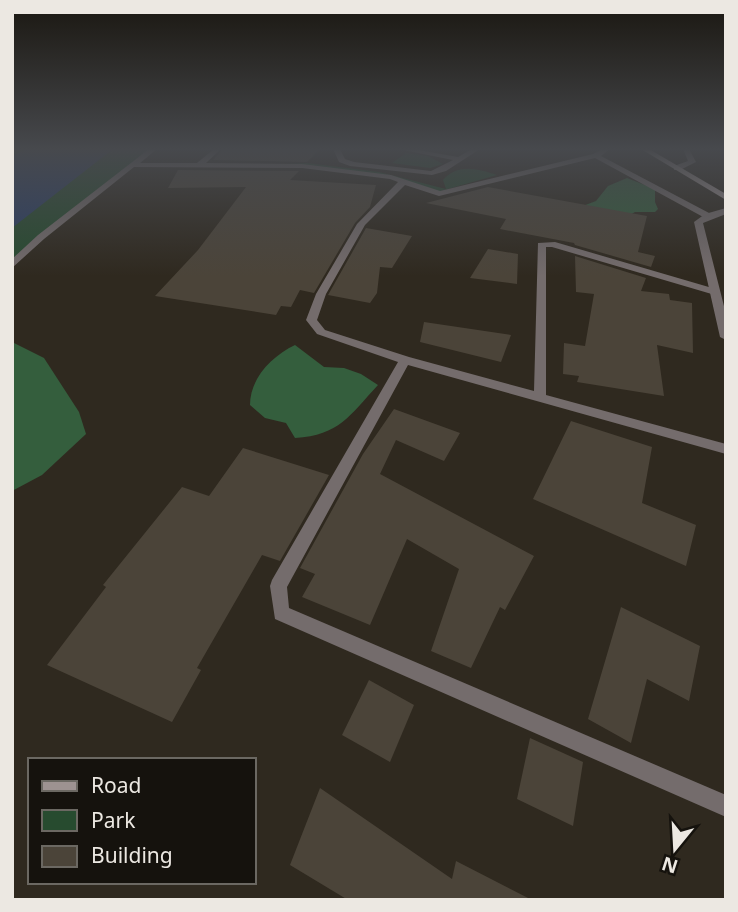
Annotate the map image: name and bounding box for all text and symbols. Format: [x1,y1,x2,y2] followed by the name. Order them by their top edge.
[28,758,256,884] legend
[91,771,141,799] text: Road
[91,806,136,834] text: Park
[640,814,710,884] north arrow
[91,841,173,869] text: Building
[658,850,681,880] text: N

